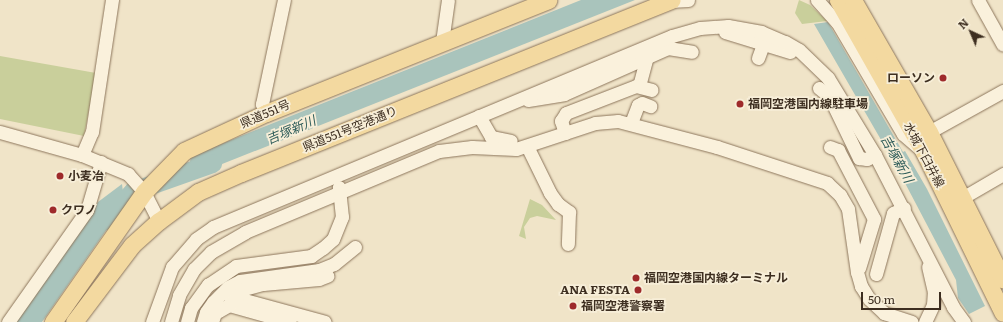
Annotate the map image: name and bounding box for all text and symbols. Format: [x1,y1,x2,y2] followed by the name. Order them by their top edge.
[951,12,991,52] north arrow
[954,14,972,32] text: N
[887,71,935,85] place label: ローソン
[938,73,948,83] marker: ローソン
[238,97,292,131] street label: 県道551号
[748,97,868,111] place label: 福岡空港国内線駐車場
[735,99,745,109] marker: 福岡空港国内線駐車場
[300,103,400,155] street label: 県道551号空港通り
[264,113,318,147] water label: 吉塚新川
[901,120,947,190] street label: 水城下臼井線
[878,132,916,186] water label: 吉塚新川
[68,169,104,183] place label: 小麦冶
[55,171,65,181] marker: 小麦冶
[61,203,97,217] place label: クワノ
[48,205,58,215] marker: クワノ
[644,271,788,285] place label: 福岡空港国内線ターミナル
[631,273,641,283] marker: 福岡空港国内線ターミナル
[560,283,630,297] place label: ANA FESTA
[863,284,943,310] scale bar
[633,285,643,295] marker: ANA FESTA
[868,290,895,308] text: 50 m
[581,299,665,313] place label: 福岡空港警察署
[568,301,578,311] marker: 福岡空港警察署

